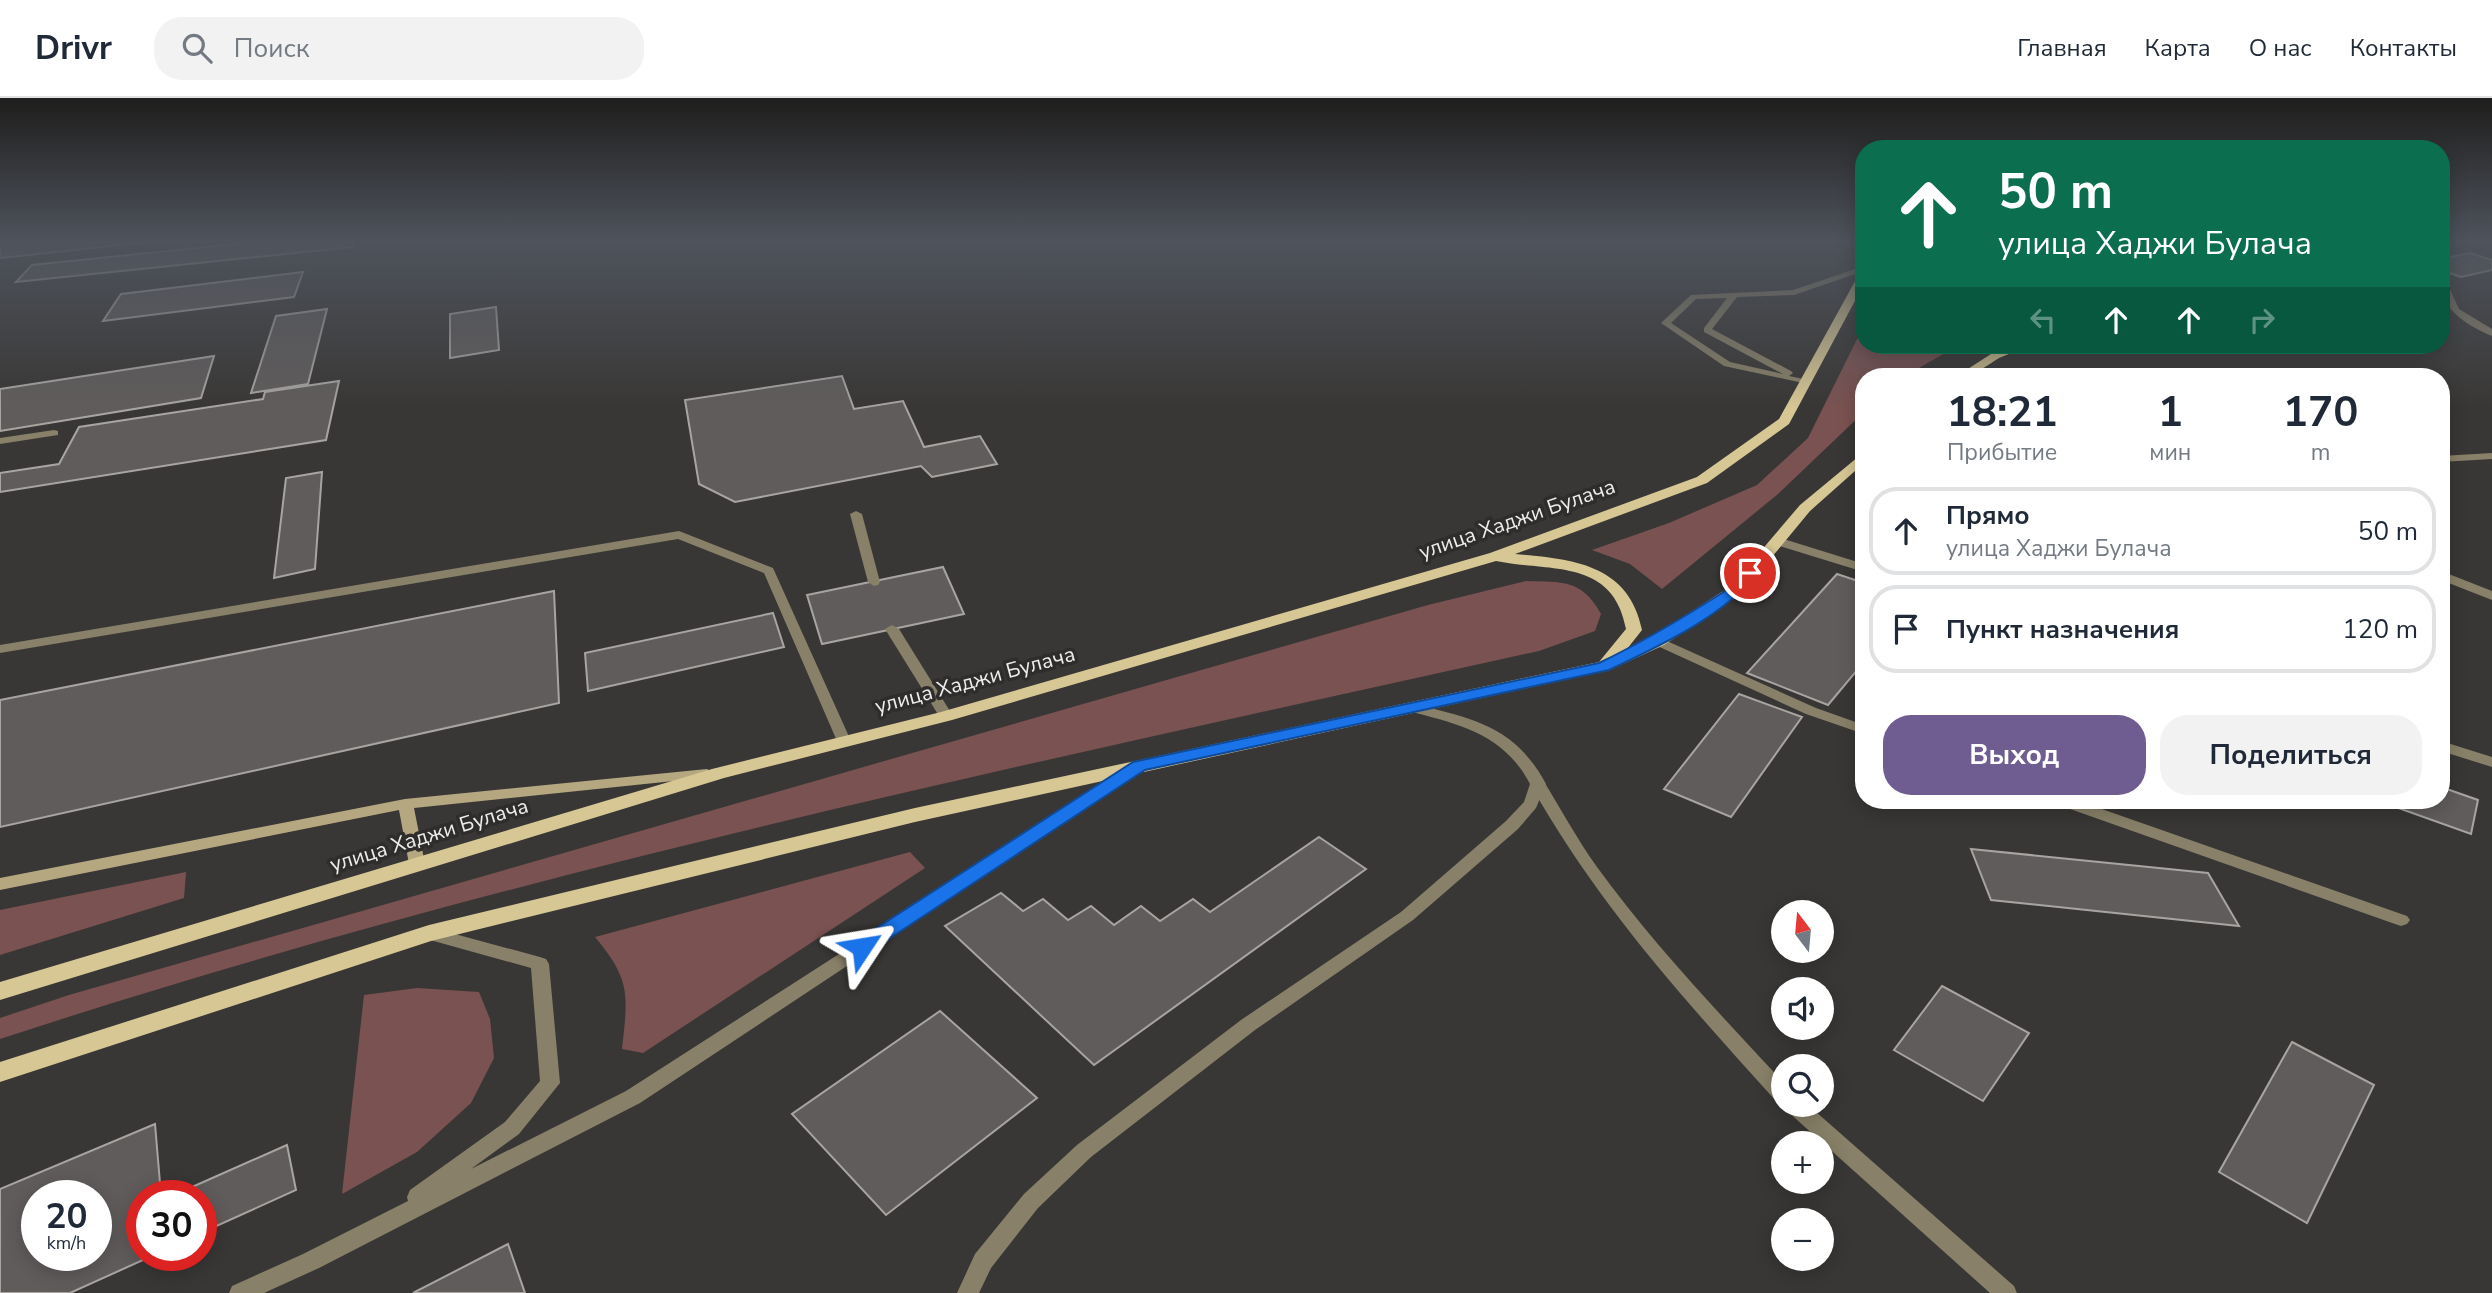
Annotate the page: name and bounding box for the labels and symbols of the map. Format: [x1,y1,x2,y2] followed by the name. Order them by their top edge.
[1415,472,1619,566] street label: улица Хаджи Булача
[1720,543,1780,603] pin
[872,640,1078,720] street label: улица Хаджи Булача
[326,791,532,879] street label: улица Хаджи Булача
[1771,900,1834,962] north arrow
[825,910,899,984] position arrow
[126,1180,217,1271] speed limit sign: 30

